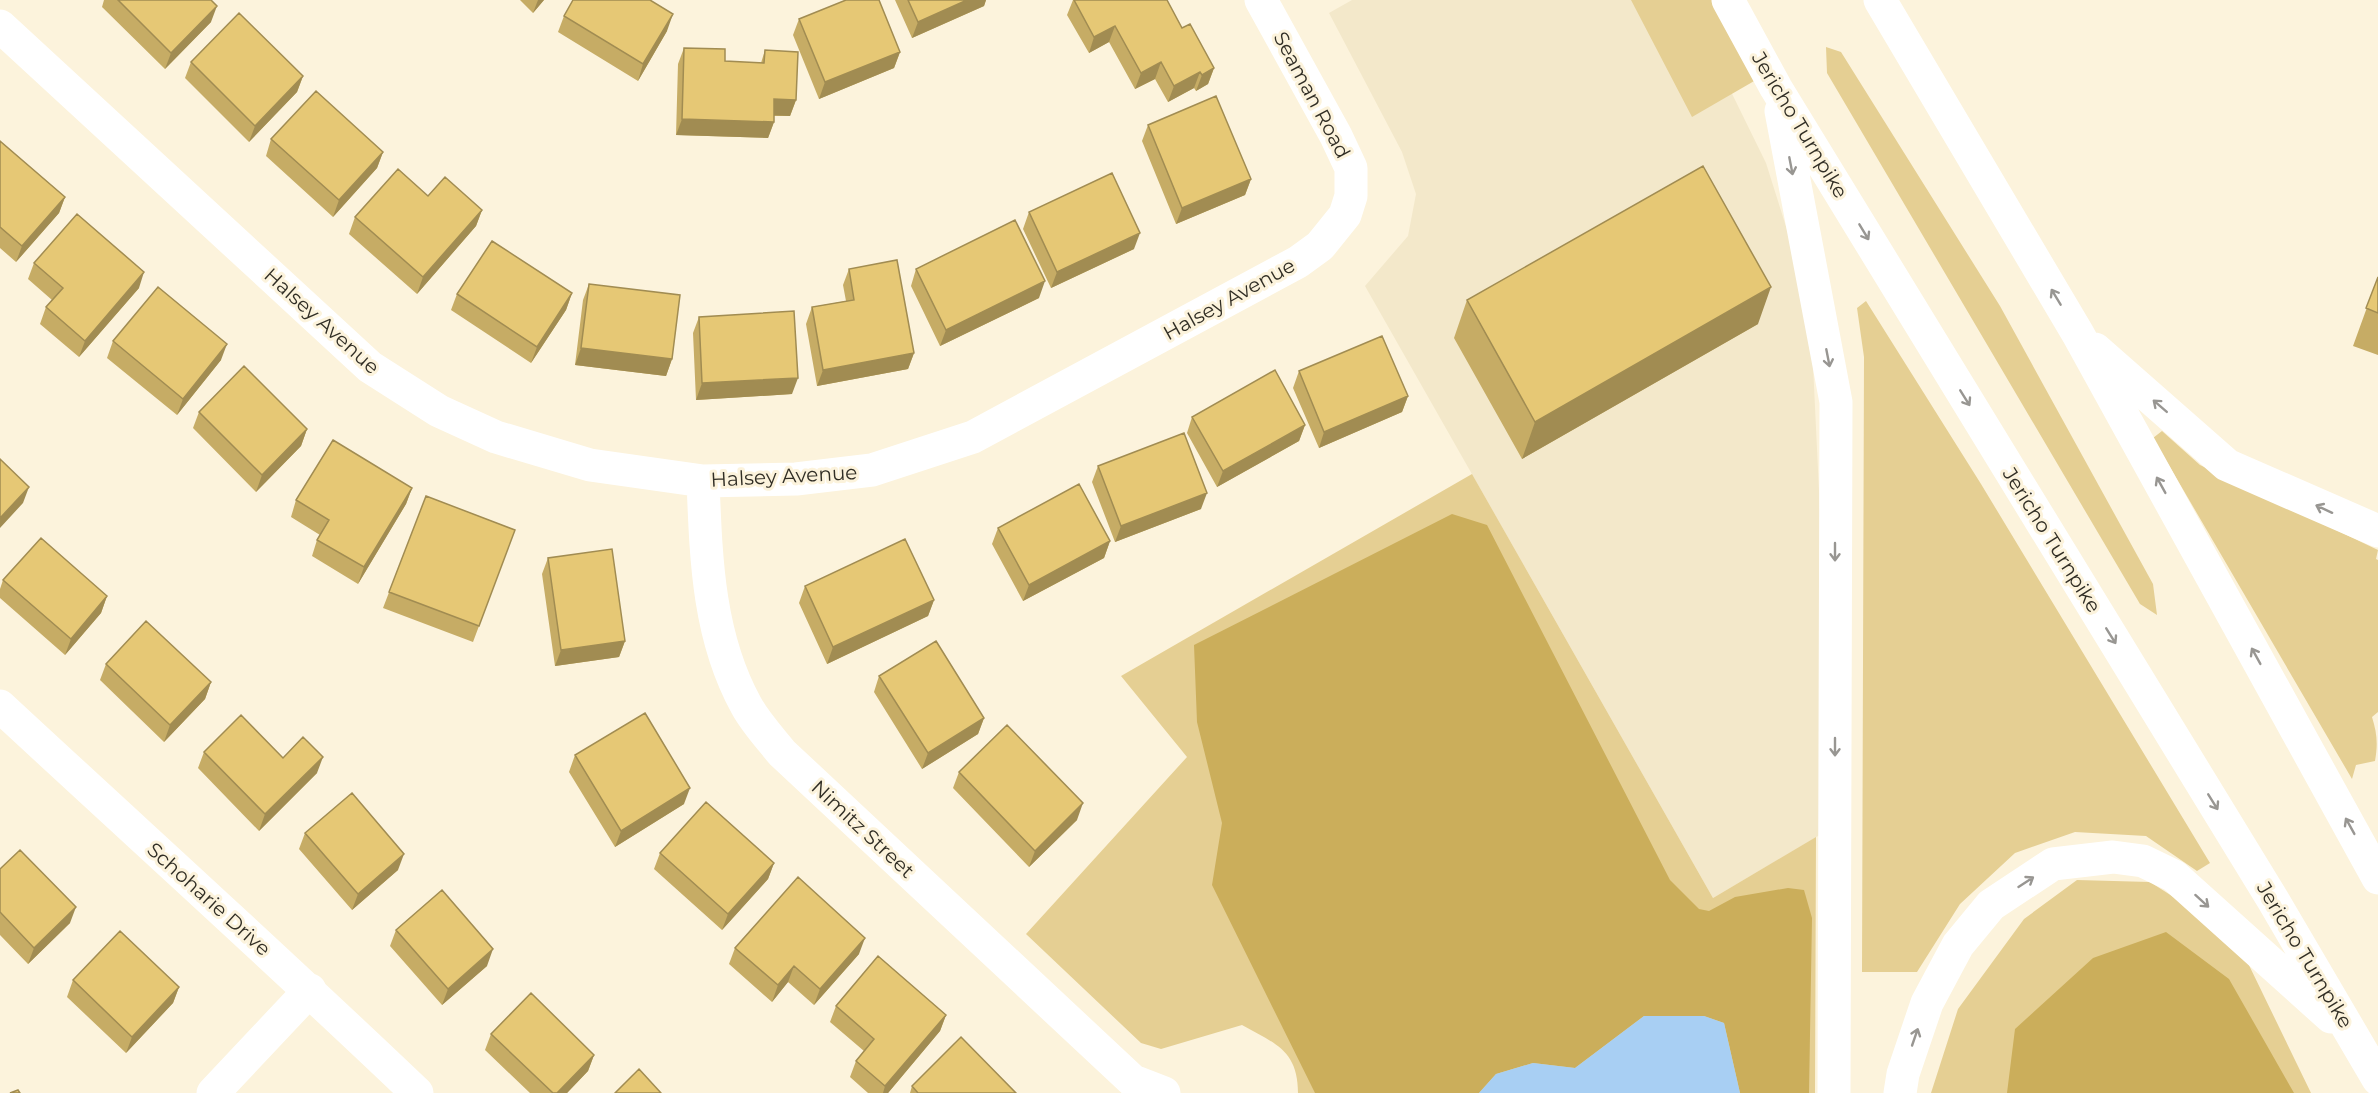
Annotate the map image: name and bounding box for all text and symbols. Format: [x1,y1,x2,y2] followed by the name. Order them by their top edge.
[1269,28,1355,162] street label: Seaman Road
[1746,47,1853,202] street label: Jericho Turnpike
[1786,156,1797,176] one-way arrow
[1858,223,1870,240] one-way arrow
[1159,253,1299,345] street label: Halsey Avenue
[259,263,385,379] street label: Halsey Avenue
[2050,288,2061,306] one-way arrow
[1822,348,1833,367] one-way arrow
[1960,389,1972,406] one-way arrow
[2153,399,2168,413] one-way arrow
[710,460,858,492] street label: Halsey Avenue
[1997,462,2106,617] street label: Jericho Turnpike
[2155,477,2167,494] one-way arrow
[2315,502,2333,514] one-way arrow
[1829,542,1841,562] one-way arrow
[2105,627,2117,644] one-way arrow
[2249,648,2261,665] one-way arrow
[1829,737,1841,757] one-way arrow
[807,775,919,883] street label: Nimitz Street
[2207,793,2219,810] one-way arrow
[2344,818,2355,836] one-way arrow
[142,837,276,961] street label: Schoharie Drive
[2017,876,2034,888] one-way arrow
[2251,877,2358,1032] street label: Jericho Turnpike
[2194,894,2209,908] one-way arrow
[1911,1028,1922,1047] one-way arrow

